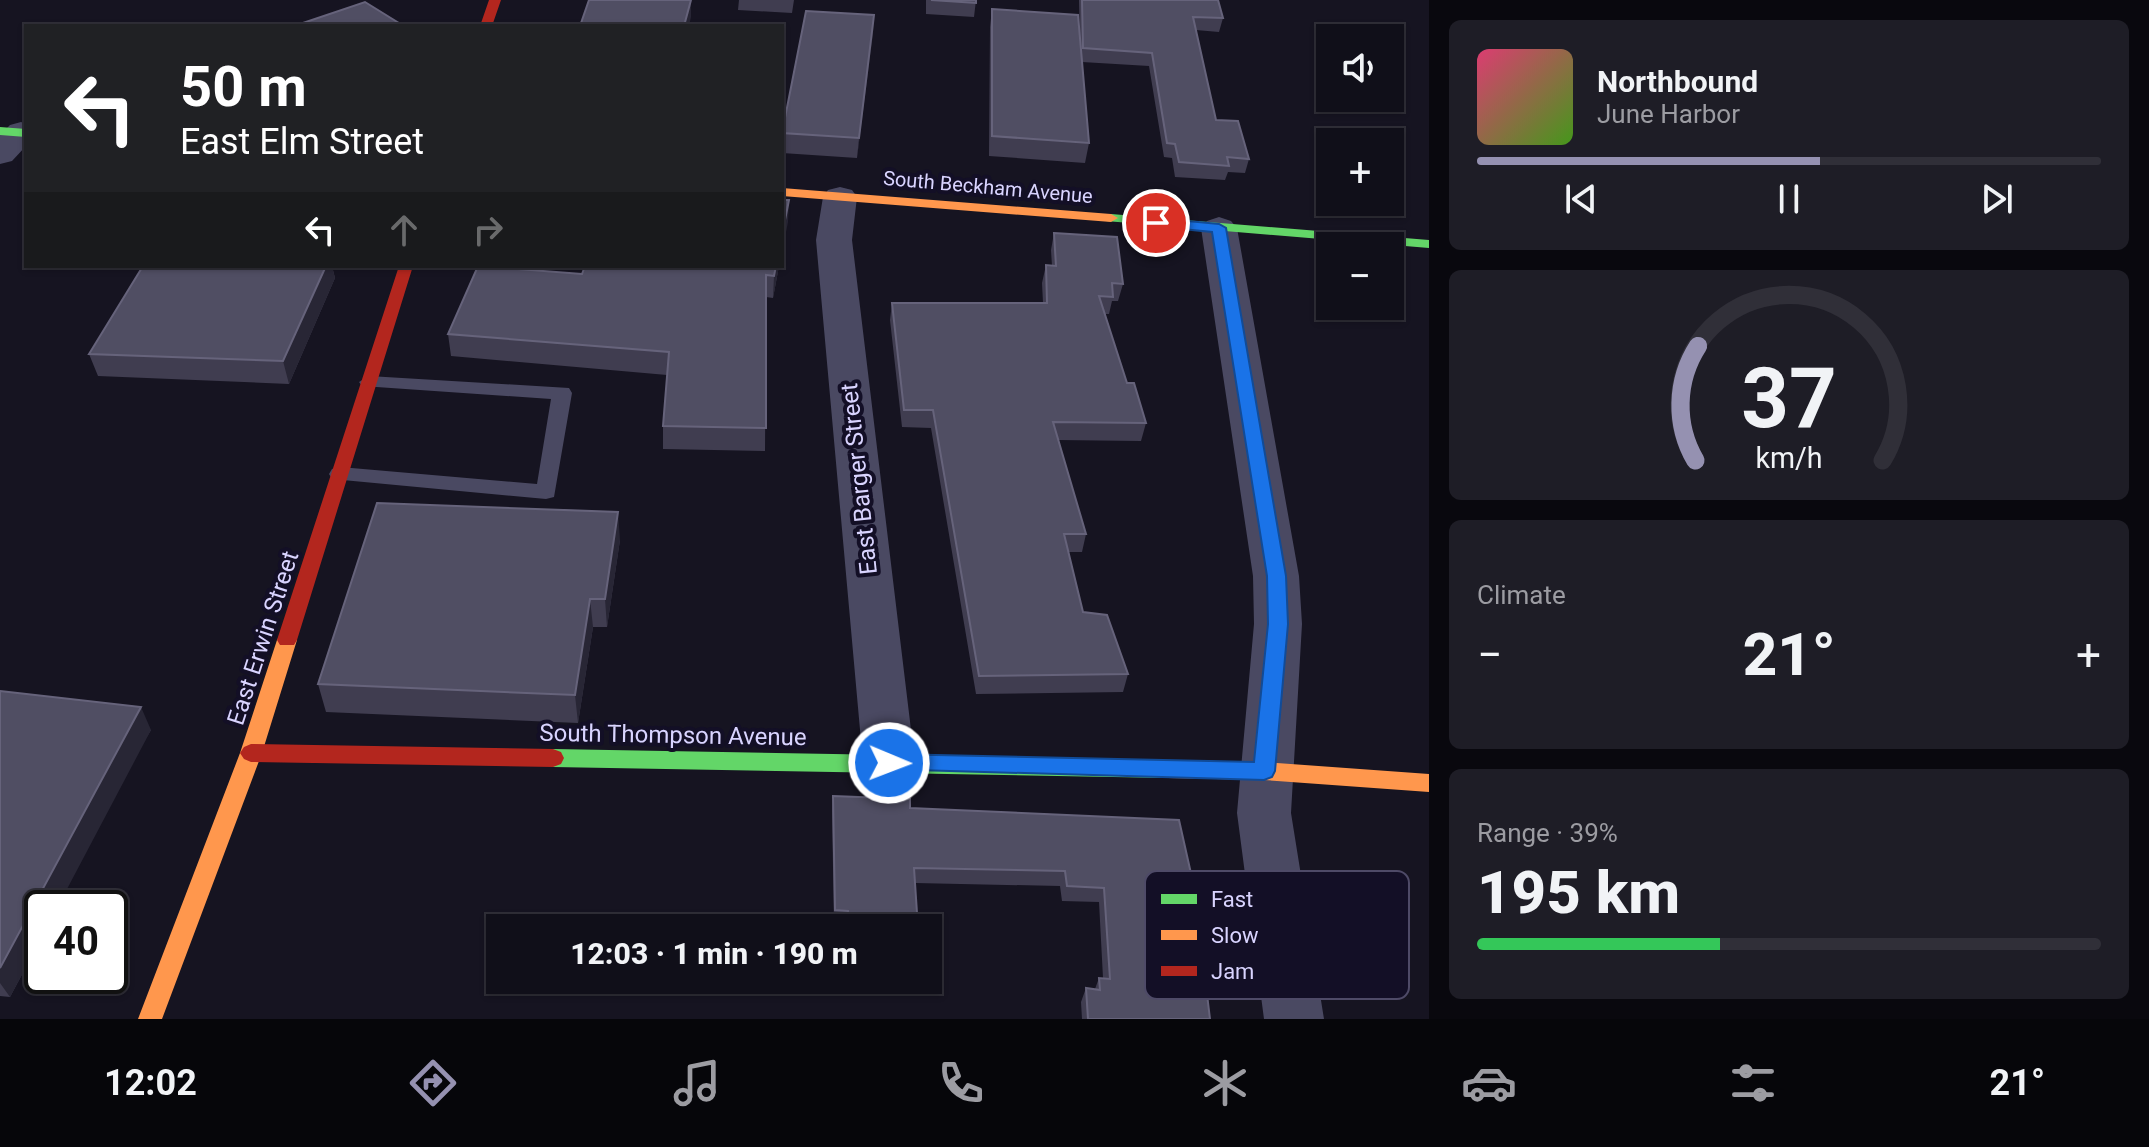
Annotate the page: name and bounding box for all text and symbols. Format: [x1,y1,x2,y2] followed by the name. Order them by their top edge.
[1316,24,1404,320] map controls
[1316,24,1404,112] button: sound
[180,54,307,120] text: 50 m
[48,56,152,160] icon: left
[1597,64,1758,99] text: Northbound
[1597,99,1740,129] text: June Harbor
[180,121,424,163] text: East Elm Street
[1316,128,1404,216] button: +
[882,166,1094,208] street label: South Beckham Avenue
[1559,177,1603,221] icon: previous
[1767,177,1811,221] icon: pause
[1975,177,2019,221] icon: next
[1122,189,1190,257] pin
[1134,201,1178,245] icon: arrive
[298,208,342,252] icon: left
[382,208,426,252] icon: ahead
[466,208,510,252] icon: right
[1316,232,1404,320] button: −
[1741,349,1837,446] text: 37
[835,382,883,576] street label: East Barger Street
[1755,441,1823,475] text: km/h
[222,547,304,729] street label: East Erwin Street
[1477,580,1566,610] text: Climate
[1743,619,1836,690] text: 21°
[1477,629,1502,681] text: −
[2076,629,2101,681] text: +
[539,719,807,751] street label: South Thompson Avenue
[847,721,931,805] position arrow
[1477,818,1618,848] text: Range · 39%
[1477,857,1680,928] text: 195 km
[1145,871,1409,999] legend
[1211,887,1253,912] text: Fast
[24,890,128,994] speed limit sign: 40
[1211,923,1259,948] text: Slow
[570,936,858,971] text: 12:03 · 1 min · 190 m
[1211,959,1254,984] text: Jam
[405,1055,461,1111] icon: directions
[669,1055,725,1111] icon: music
[933,1055,989,1111] icon: phone
[1197,1055,1253,1111] icon: climate
[1461,1055,1517,1111] icon: car
[1725,1055,1781,1111] icon: filters
[104,1062,197,1104] text: 12:02
[1990,1062,2045,1104] text: 21°

